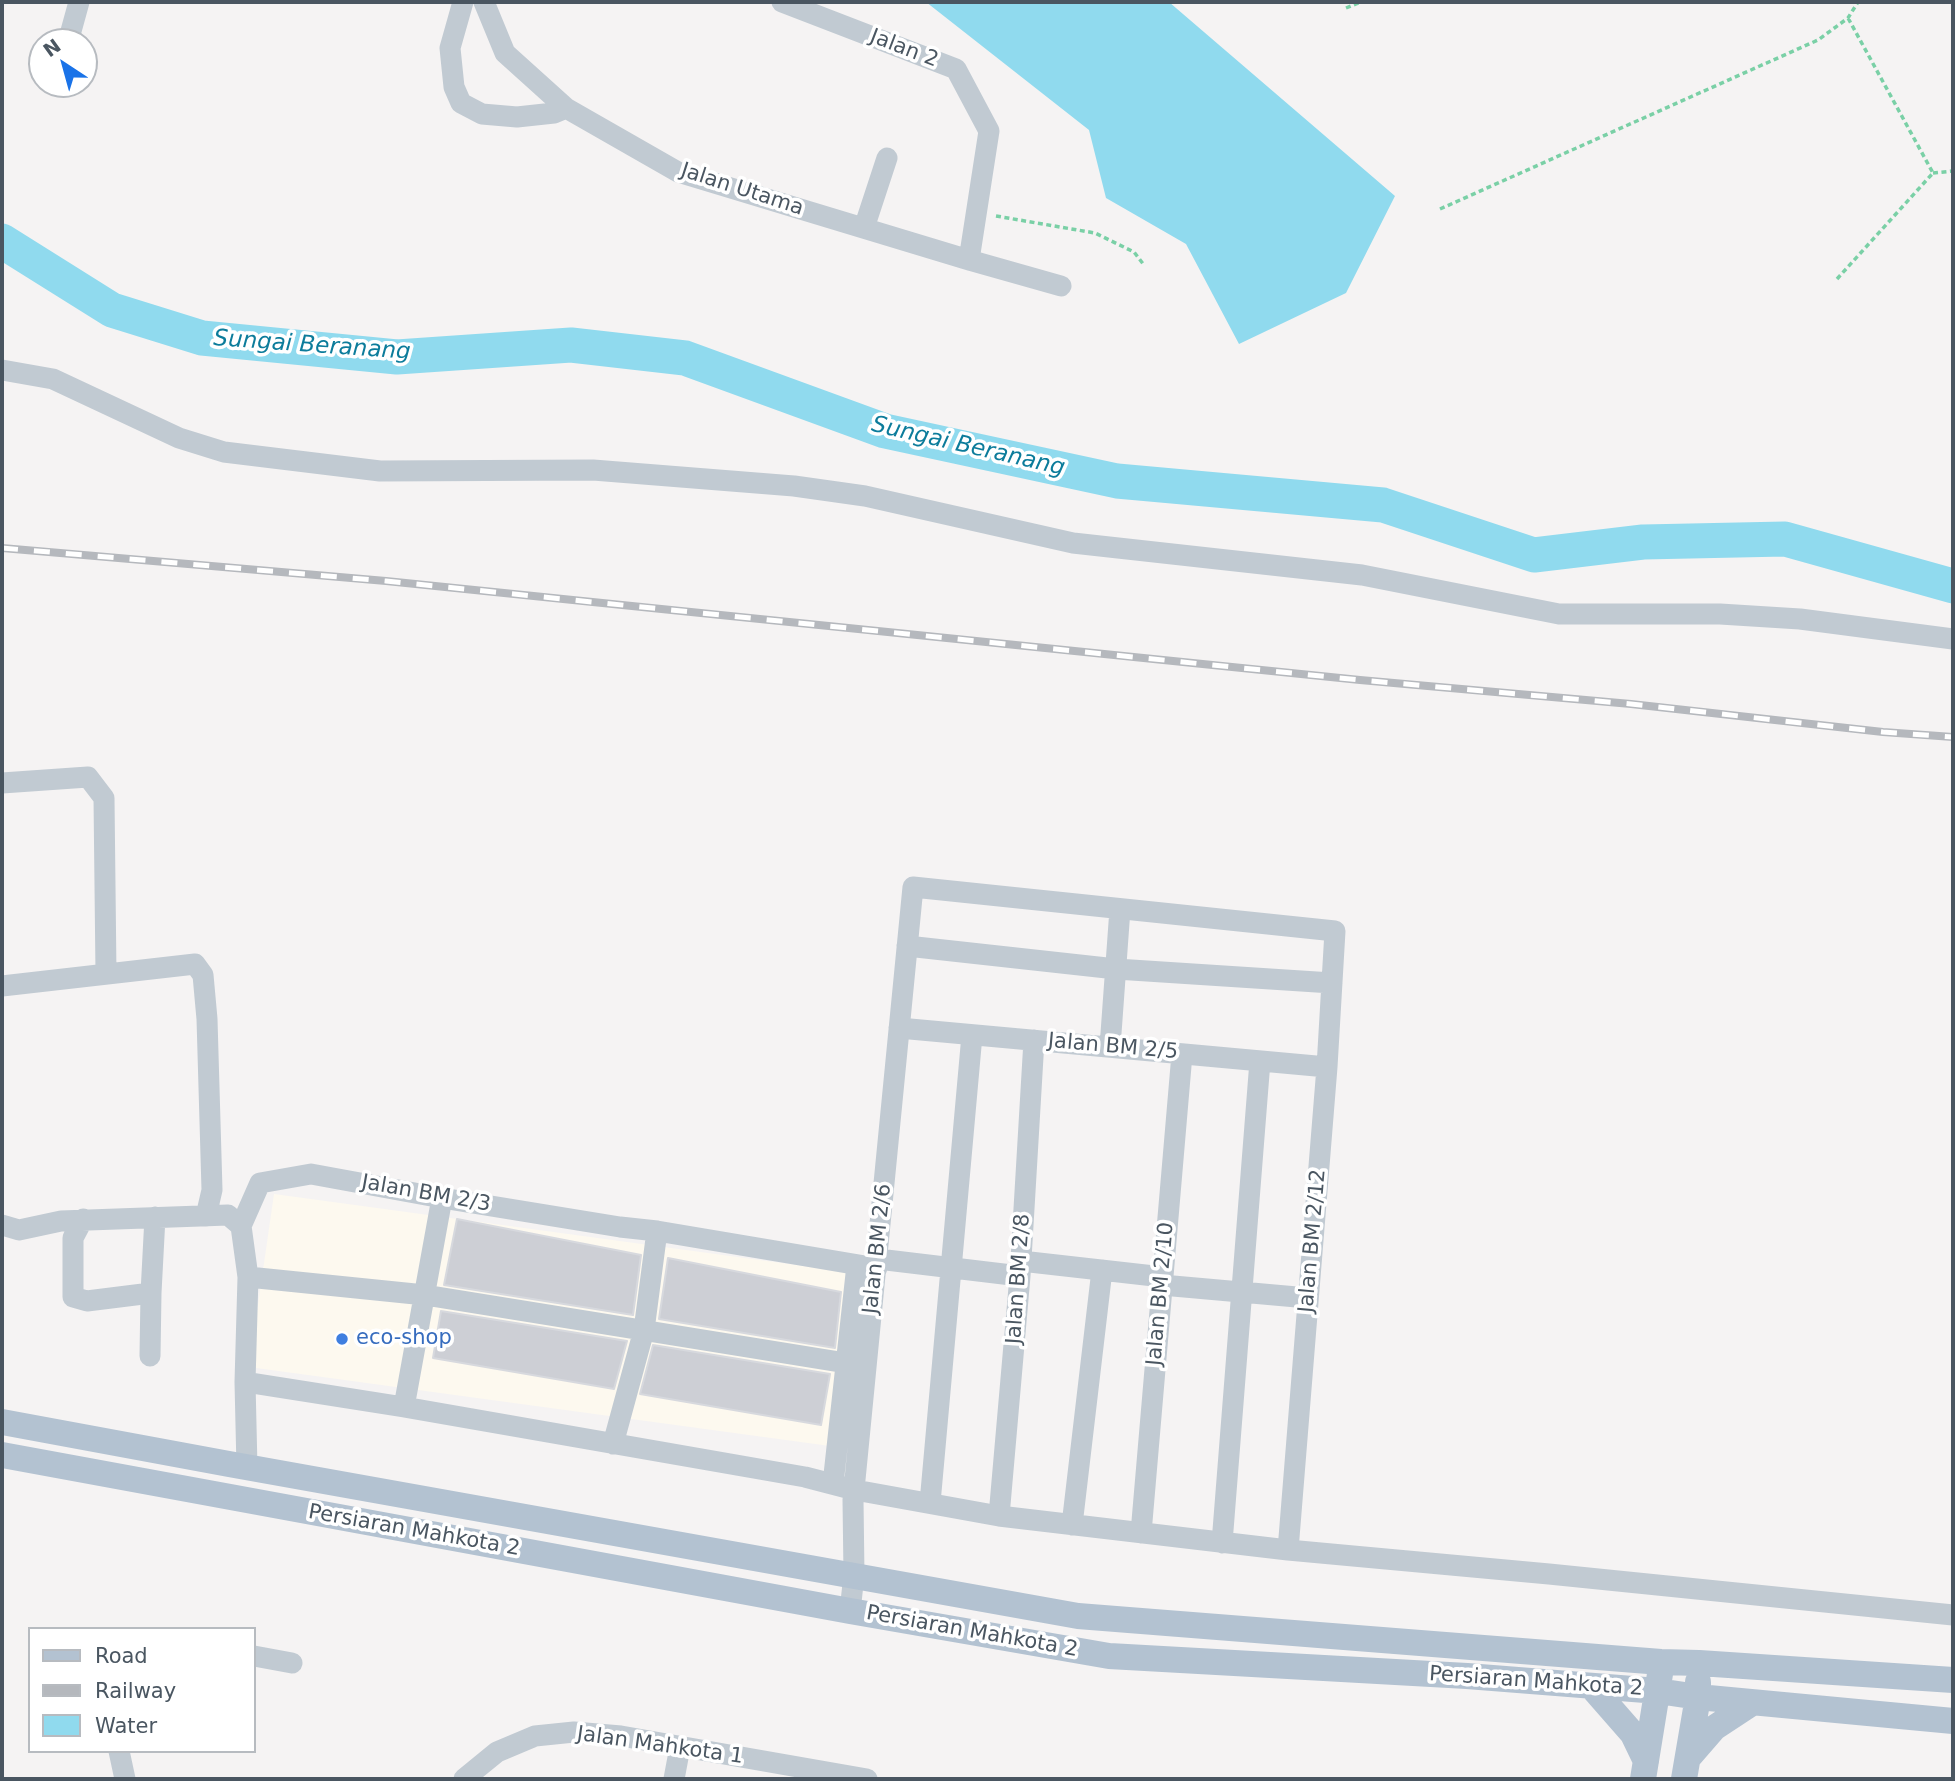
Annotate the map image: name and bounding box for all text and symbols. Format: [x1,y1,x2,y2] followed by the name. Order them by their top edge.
[866,24,942,74] street label: Jalan 2
[28,28,98,98] north arrow
[39,34,65,61] text: N
[677,158,807,222] street label: Jalan Utama
[213,325,411,367] water label: Sungai Beranang
[869,411,1067,483] water label: Sungai Beranang
[1047,1029,1179,1065] street label: Jalan BM 2/5
[1294,1168,1332,1314] street label: Jalan BM 2/12
[359,1170,493,1218] street label: Jalan BM 2/3
[859,1183,897,1315] street label: Jalan BM 2/6
[1002,1213,1036,1345] street label: Jalan BM 2/8
[1142,1221,1180,1367] street label: Jalan BM 2/10
[356,1326,452,1352] place label: eco-shop
[334,1331,350,1347] marker: eco-shop
[306,1500,522,1562] street label: Persiaran Mahkota 2
[864,1601,1080,1663] street label: Persiaran Mahkota 2
[28,1627,256,1753] legend
[95,1644,148,1668] text: Road
[1428,1662,1644,1702] street label: Persiaran Mahkota 2
[95,1679,176,1703] text: Railway
[95,1714,157,1738] text: Water
[575,1722,745,1770] street label: Jalan Mahkota 1

